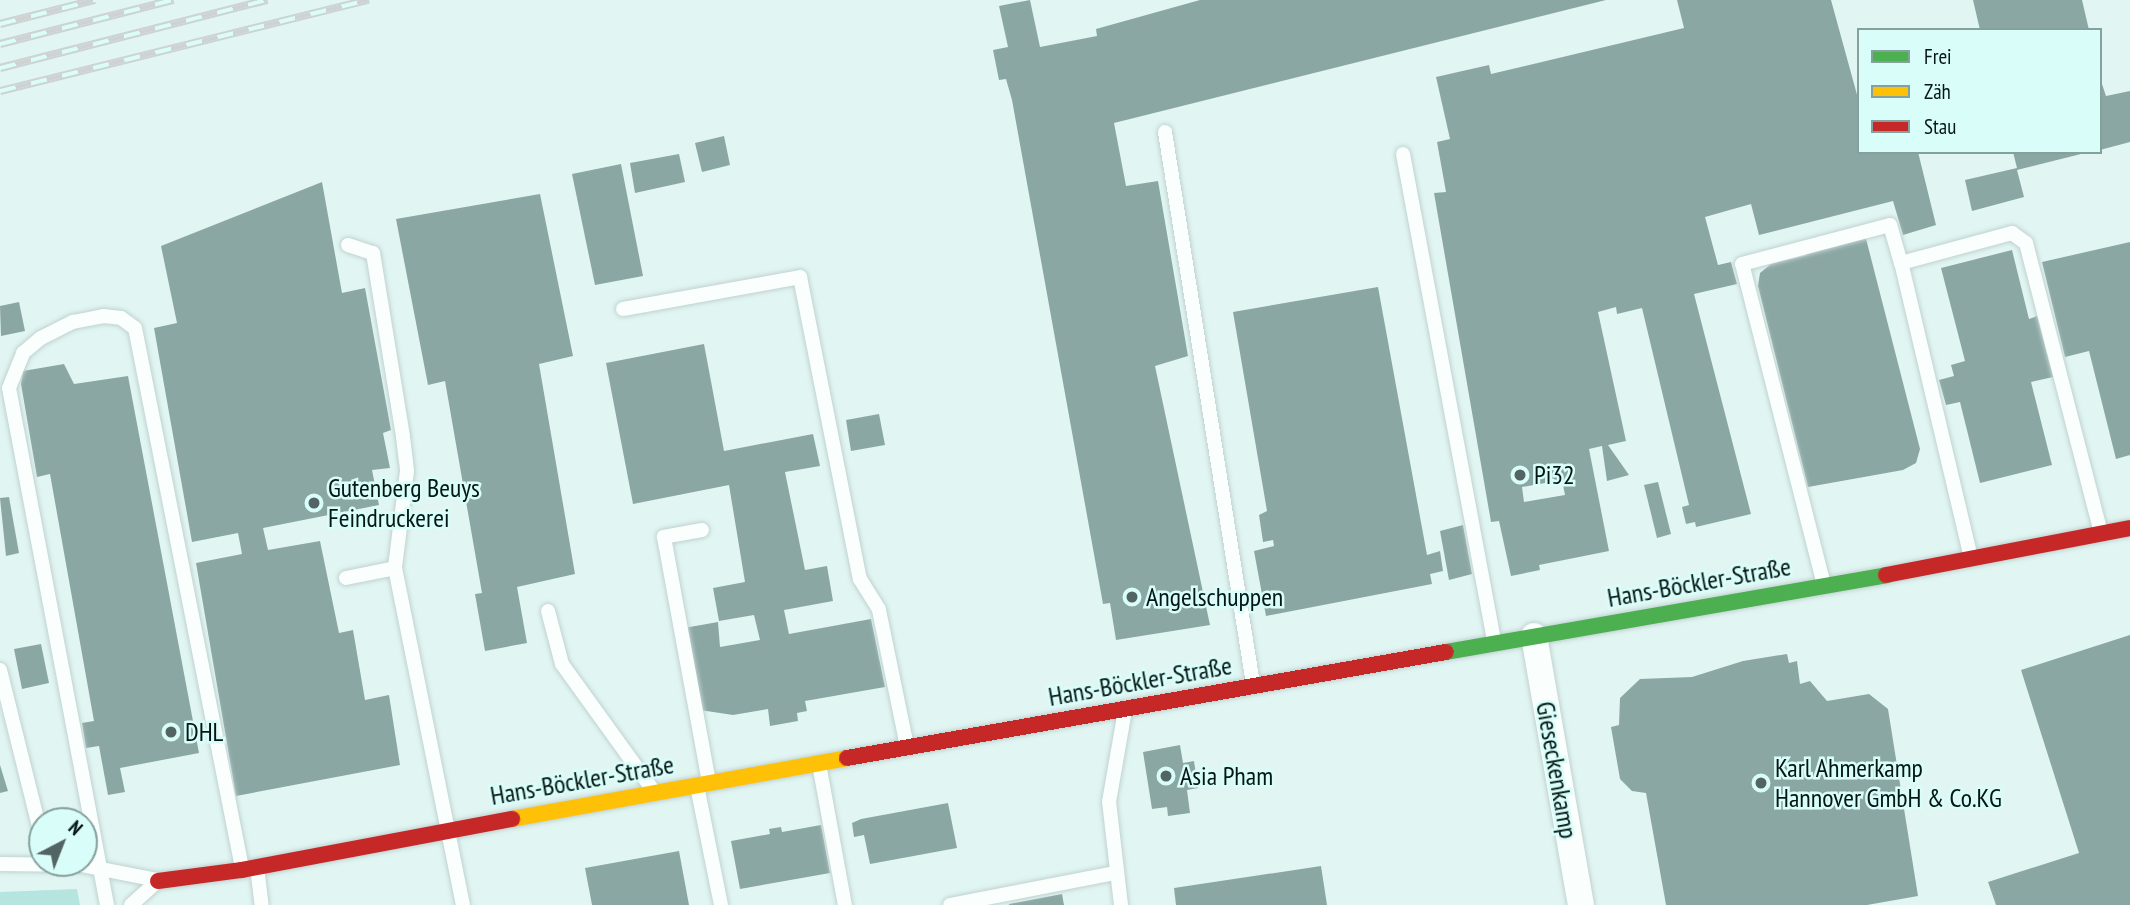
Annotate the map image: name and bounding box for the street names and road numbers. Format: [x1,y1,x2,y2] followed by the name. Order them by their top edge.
[1605,551,1793,613] street label: Hans-Böckler-Straße
[1046,650,1234,712] street label: Hans-Böckler-Straße
[1530,699,1584,841] street label: Gieseckenkamp
[488,749,676,811] street label: Hans-Böckler-Straße

